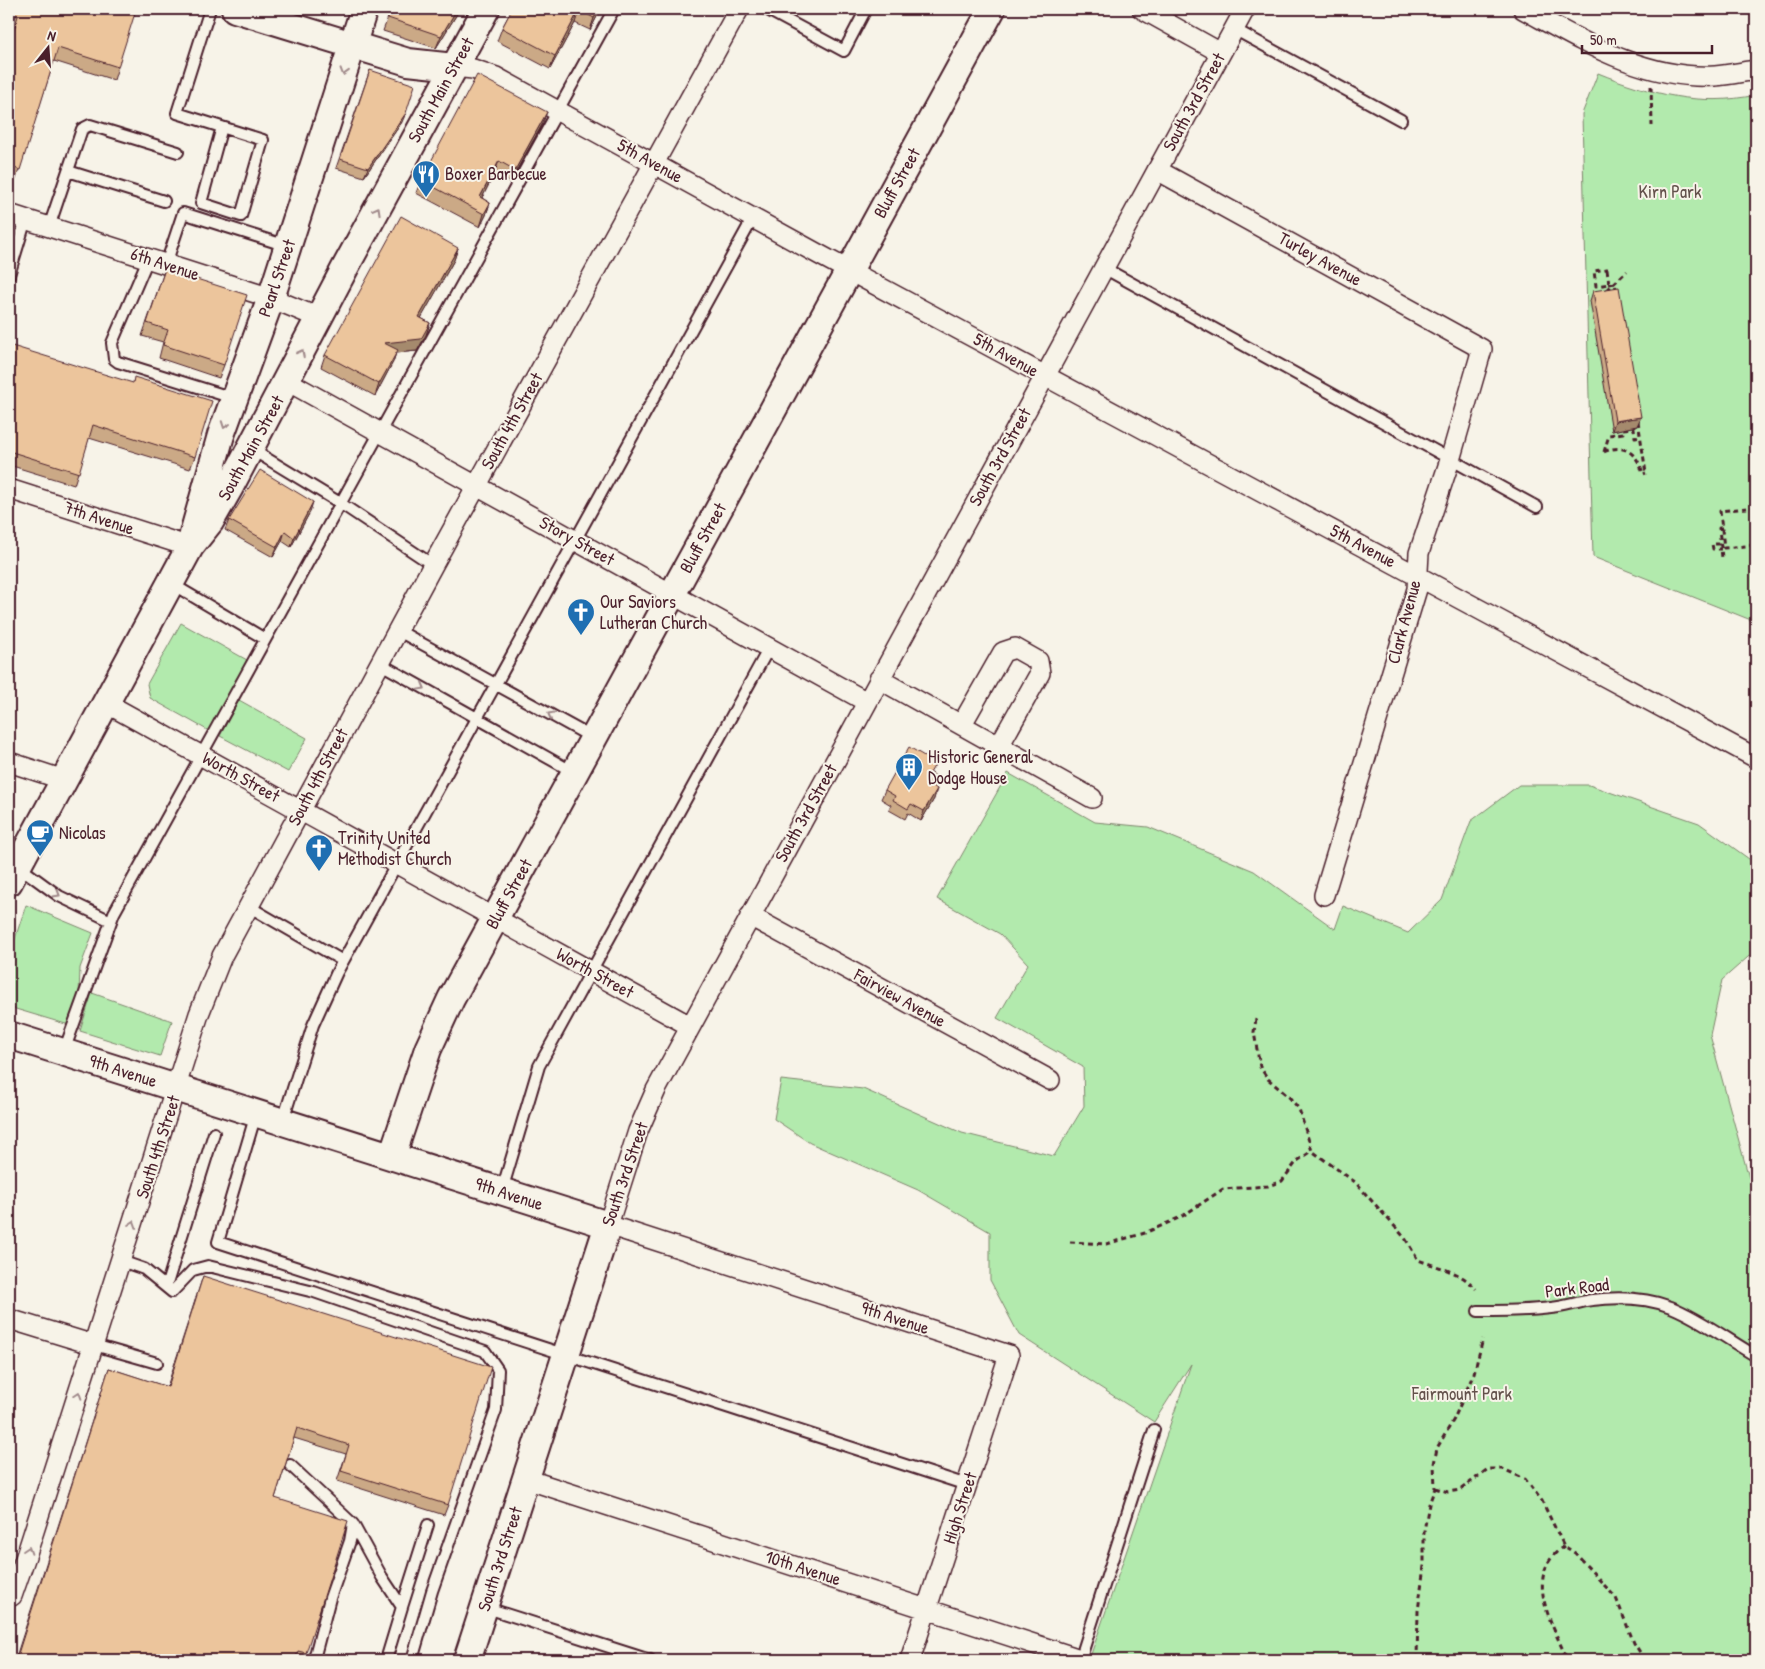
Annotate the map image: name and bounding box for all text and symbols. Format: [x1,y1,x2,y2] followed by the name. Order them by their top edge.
[22,22,72,72] north arrow
[1582,22,1712,54] scale bar
[46,25,59,45] text: N
[1590,29,1617,50] text: 50 m
[401,32,480,147] street label: South Main Street
[1156,47,1231,155] street label: South 3rd Street
[340,67,350,76] one-way arrow
[613,132,687,189] street label: 5th Avenue
[867,142,926,222] street label: Bluff Street
[411,159,441,198] restaurant icon: Boxer Barbecue
[445,161,547,186] place label: Boxer Barbecue
[1639,179,1702,204] park label: Kirn Park
[370,206,380,215] one-way arrow
[1274,225,1367,292] street label: Turley Avenue
[252,235,302,320] street label: Pearl Street
[128,241,203,286] street label: 6th Avenue
[969,326,1043,383] street label: 5th Avenue
[295,350,305,359] one-way arrow
[475,367,549,474] street label: South 4th Street
[211,390,290,505] street label: South Main Street
[962,402,1037,510] street label: South 3rd Street
[221,420,231,428] one-way arrow
[61,494,137,541] street label: 7th Avenue
[673,497,732,577] street label: Bluff Street
[535,510,620,572] street label: Story Street
[1326,518,1401,573] street label: 5th Avenue
[1380,577,1427,667] street label: Clark Avenue
[600,589,708,635] place label: Our Saviors Lutheran Church
[566,597,596,636] church icon: Our Saviors Lutheran Church
[416,681,425,691] one-way arrow
[547,711,556,721] one-way arrow
[281,723,354,830] street label: South 4th Street
[928,744,1033,790] place label: Historic General Dodge House
[198,745,285,809] street label: Worth Street
[894,752,924,791] building icon: Historic General Dodge House
[768,758,843,866] street label: South 3rd Street
[25,818,55,857] cafe icon: Nicolas
[59,820,106,845] place label: Nicolas
[338,825,452,871] place label: Trinity United Methodist Church
[304,833,334,872] church icon: Trinity United Methodist Church
[479,853,538,933] street label: Bluff Street
[51,887,60,897] one-way arrow
[552,941,639,1005] street label: Worth Street
[849,962,951,1033] street label: Fairview Avenue
[86,1048,160,1093] street label: 9th Avenue
[129,1091,186,1202] street label: South 4th Street
[595,1118,654,1229] street label: South 3rd Street
[472,1171,546,1216] street label: 9th Avenue
[127,1220,137,1228] one-way arrow
[1544,1271,1610,1304] street label: Park Road
[858,1295,932,1340] street label: 9th Avenue
[1411,1381,1513,1406] park label: Fairmount Park
[73,1391,83,1400] one-way arrow
[936,1468,983,1547] street label: High Street
[471,1503,528,1614] street label: South 3rd Street
[762,1544,844,1591] street label: 10th Avenue
[22,1546,32,1554] one-way arrow

